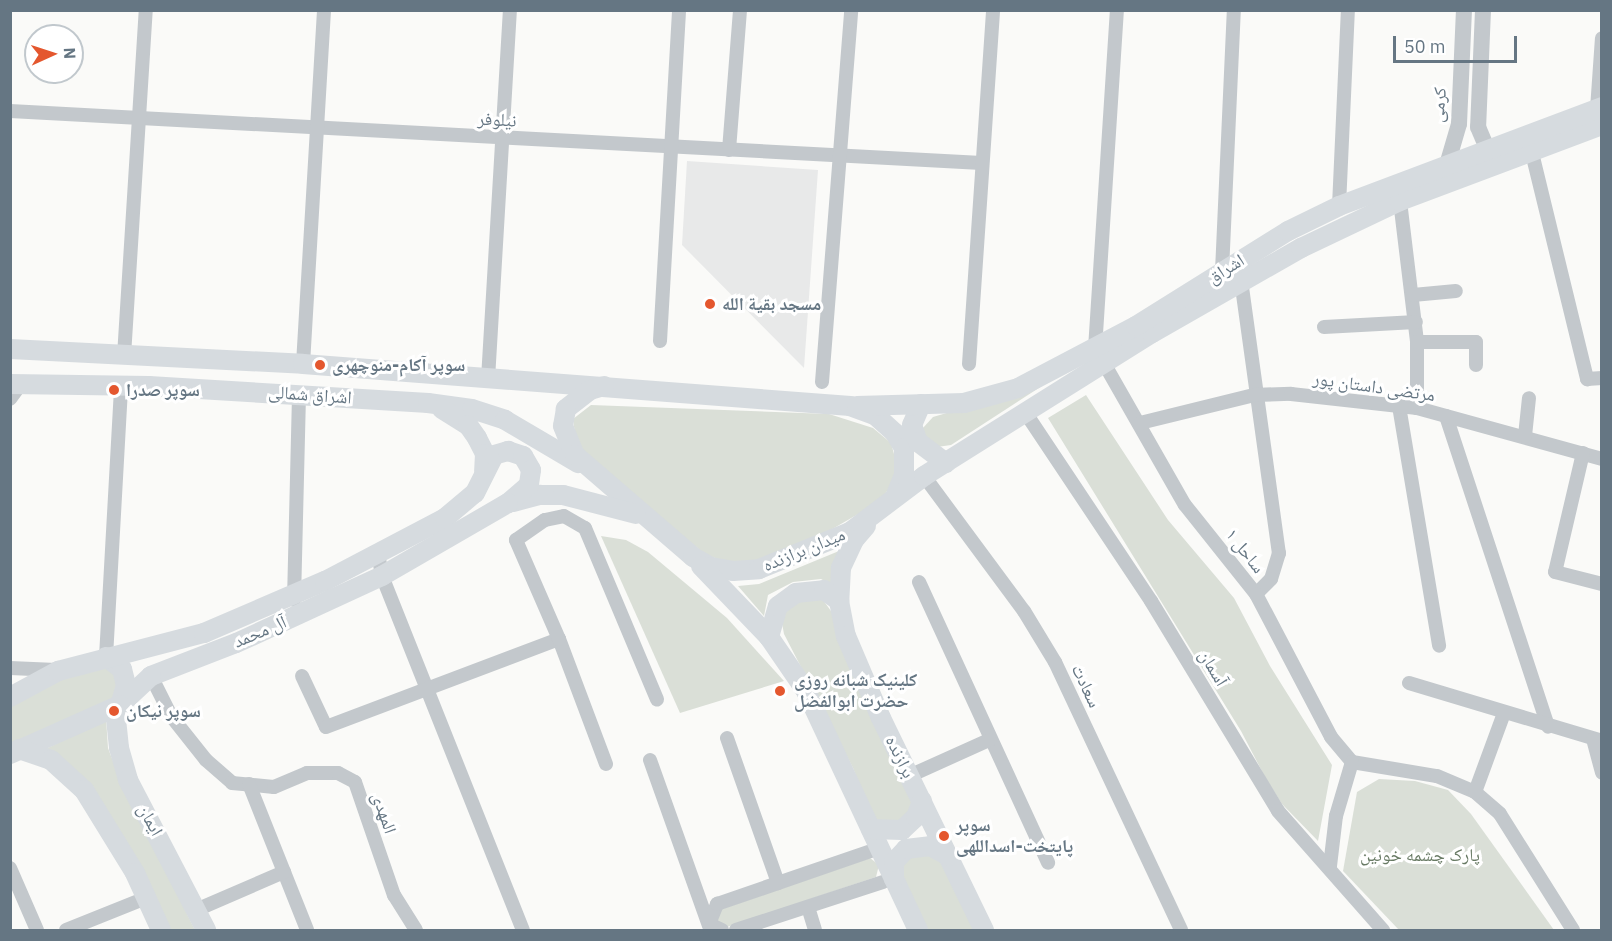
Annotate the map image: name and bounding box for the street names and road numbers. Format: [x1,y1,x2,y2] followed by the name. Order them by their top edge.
[1427,86,1451,124] street label: کرمی
[477,108,517,132] street label: نیلوفر
[1204,249,1248,289] street label: اشراق
[1311,368,1437,406] street label: مرتضی داستان پور
[268,381,352,409] street label: اشراق شمالی
[760,524,848,576] street label: میدان برازنده
[1221,524,1269,578] street label: ساحل ۱
[230,611,290,653] street label: آل محمد
[1194,646,1232,690] street label: آسمان
[1067,661,1105,711] street label: سعادت
[881,732,919,782] street label: برازنده
[367,790,401,836] street label: المهدی
[133,800,167,840] street label: ایمان

